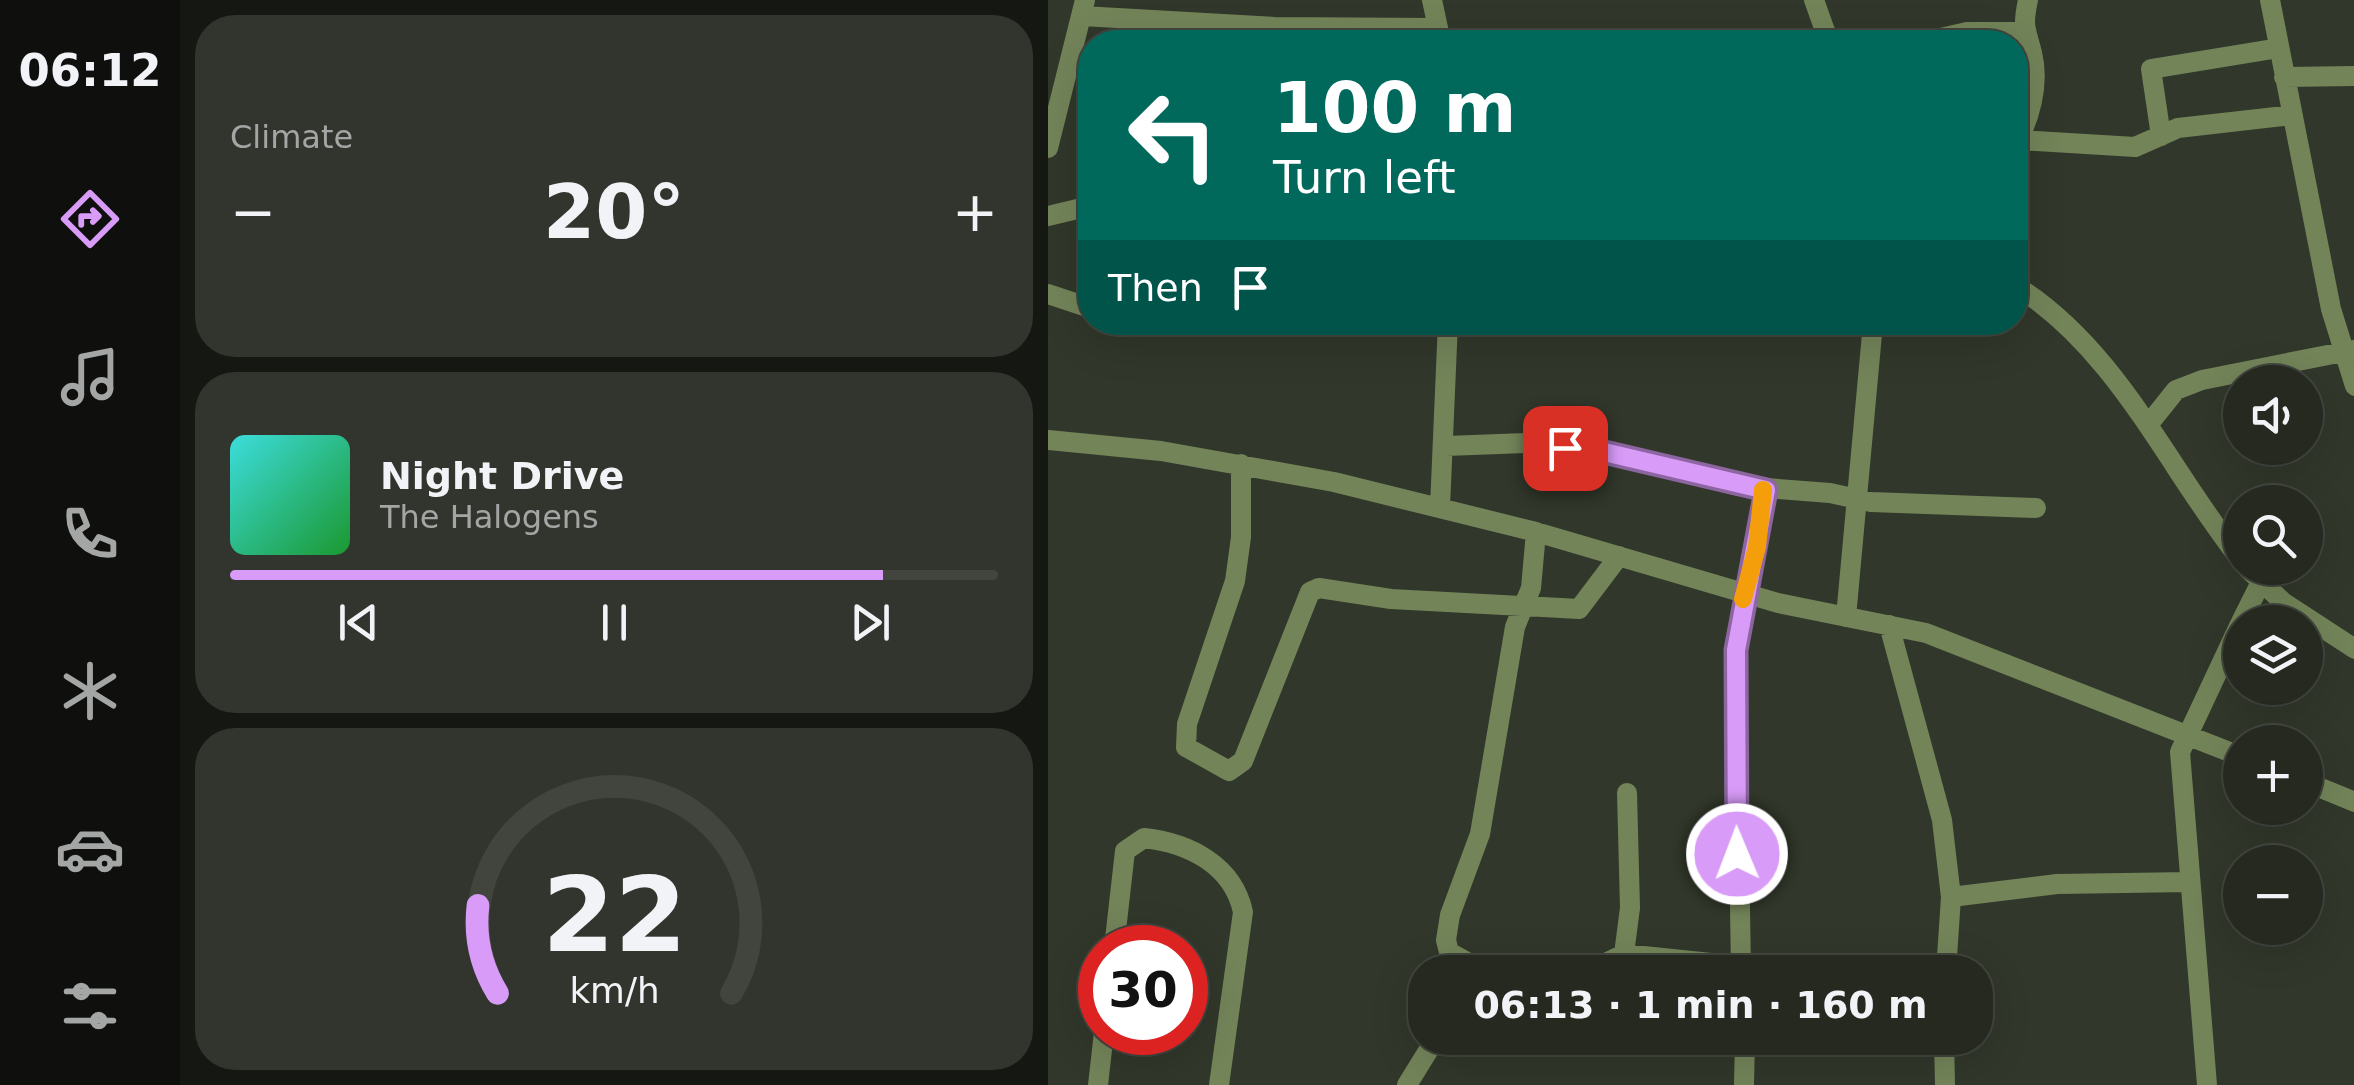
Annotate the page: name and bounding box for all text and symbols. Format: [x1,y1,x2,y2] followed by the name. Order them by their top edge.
[18,44,162,97] text: 06:12
[1273,67,1516,149] text: 100 m
[1108,70,1238,200] icon: left
[230,118,353,156] text: Climate
[1273,151,1456,204] text: Turn left
[543,168,685,256] text: 20°
[230,180,276,244] text: −
[952,180,998,244] text: +
[55,184,125,254] icon: directions
[1223,260,1278,315] icon: arrive
[1108,266,1203,310] text: Then
[55,342,125,412] icon: music
[2223,365,2323,945] map controls
[2223,365,2323,465] button: sound
[1523,406,1608,491] pin
[1538,421,1593,476] icon: arrive
[380,454,624,498] text: Night Drive
[2223,485,2323,585] button: search
[380,498,599,536] text: The Halogens
[55,499,125,569] icon: phone
[331,595,386,650] icon: previous
[587,595,642,650] icon: pause
[843,595,898,650] icon: next
[2223,605,2323,705] button: layers
[55,656,125,726] icon: climate
[2223,725,2323,825] button: +
[1685,802,1789,906] position arrow
[55,814,125,884] icon: car
[2223,845,2323,945] button: −
[542,854,686,976] text: 22
[1078,925,1208,1055] speed limit sign: 30
[569,970,659,1011] text: km/h
[55,971,125,1041] icon: filters
[1473,983,1928,1027] text: 06:13 · 1 min · 160 m

